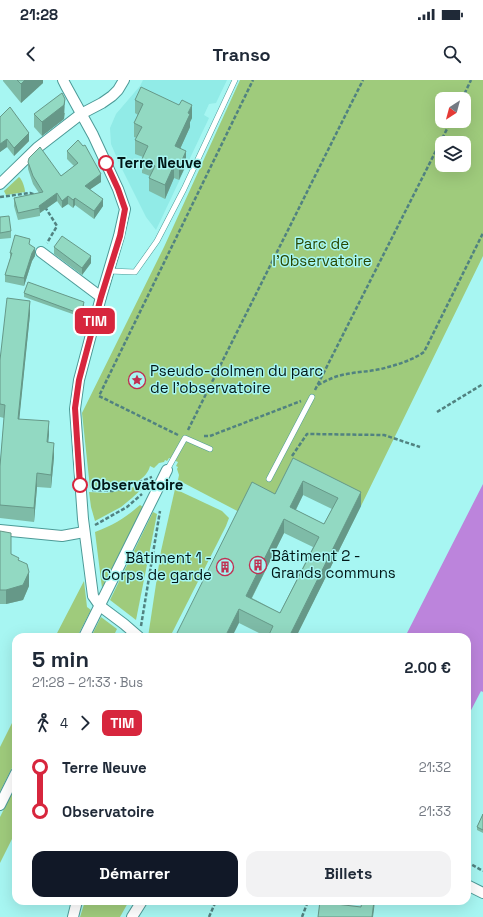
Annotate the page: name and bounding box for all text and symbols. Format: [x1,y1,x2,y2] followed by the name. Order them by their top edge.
[20,5,58,24] text: 21:28
[20,43,42,65] icon: back
[212,43,271,66] text: Transo
[441,43,463,65] icon: search
[435,92,471,128] north arrow
[435,92,471,172] map controls
[435,136,471,172] button: layers
[117,153,202,172] place label: Terre Neuve
[98,155,114,171] marker: Terre Neuve
[272,234,372,270] park label: Parc de l'Observatoire
[72,308,118,334] line badge: TIM
[83,312,107,330] text: TIM
[150,361,323,397] place label: Pseudo-dolmen du parc de l'observatoire
[127,370,147,390] place icon: Pseudo-dolmen du parc de l'observatoire
[91,475,184,494] place label: Observatoire
[72,477,88,493] marker: Observatoire
[271,546,396,582] place label: Bâtiment 2 - Grands communs
[101,548,212,584] place label: Bâtiment 1 - Corps de garde
[248,555,268,575] building icon: Bâtiment 2 - Grands communs
[215,557,235,577] building icon: Bâtiment 1 - Corps de garde
[32,645,89,673] text: 5 min
[404,658,451,677] text: 2.00 €
[32,674,143,691] text: 21:28 – 21:33 · Bus
[32,712,54,734] icon: walk
[74,712,96,734] icon: forward
[110,714,134,732] text: TIM
[60,715,68,732] text: 4
[62,758,147,777] text: Terre Neuve
[419,759,451,776] text: 21:32
[62,802,154,821] text: Observatoire
[419,803,451,820] text: 21:33
[32,851,238,897] button: Démarrer
[246,851,451,897] button: Billets

